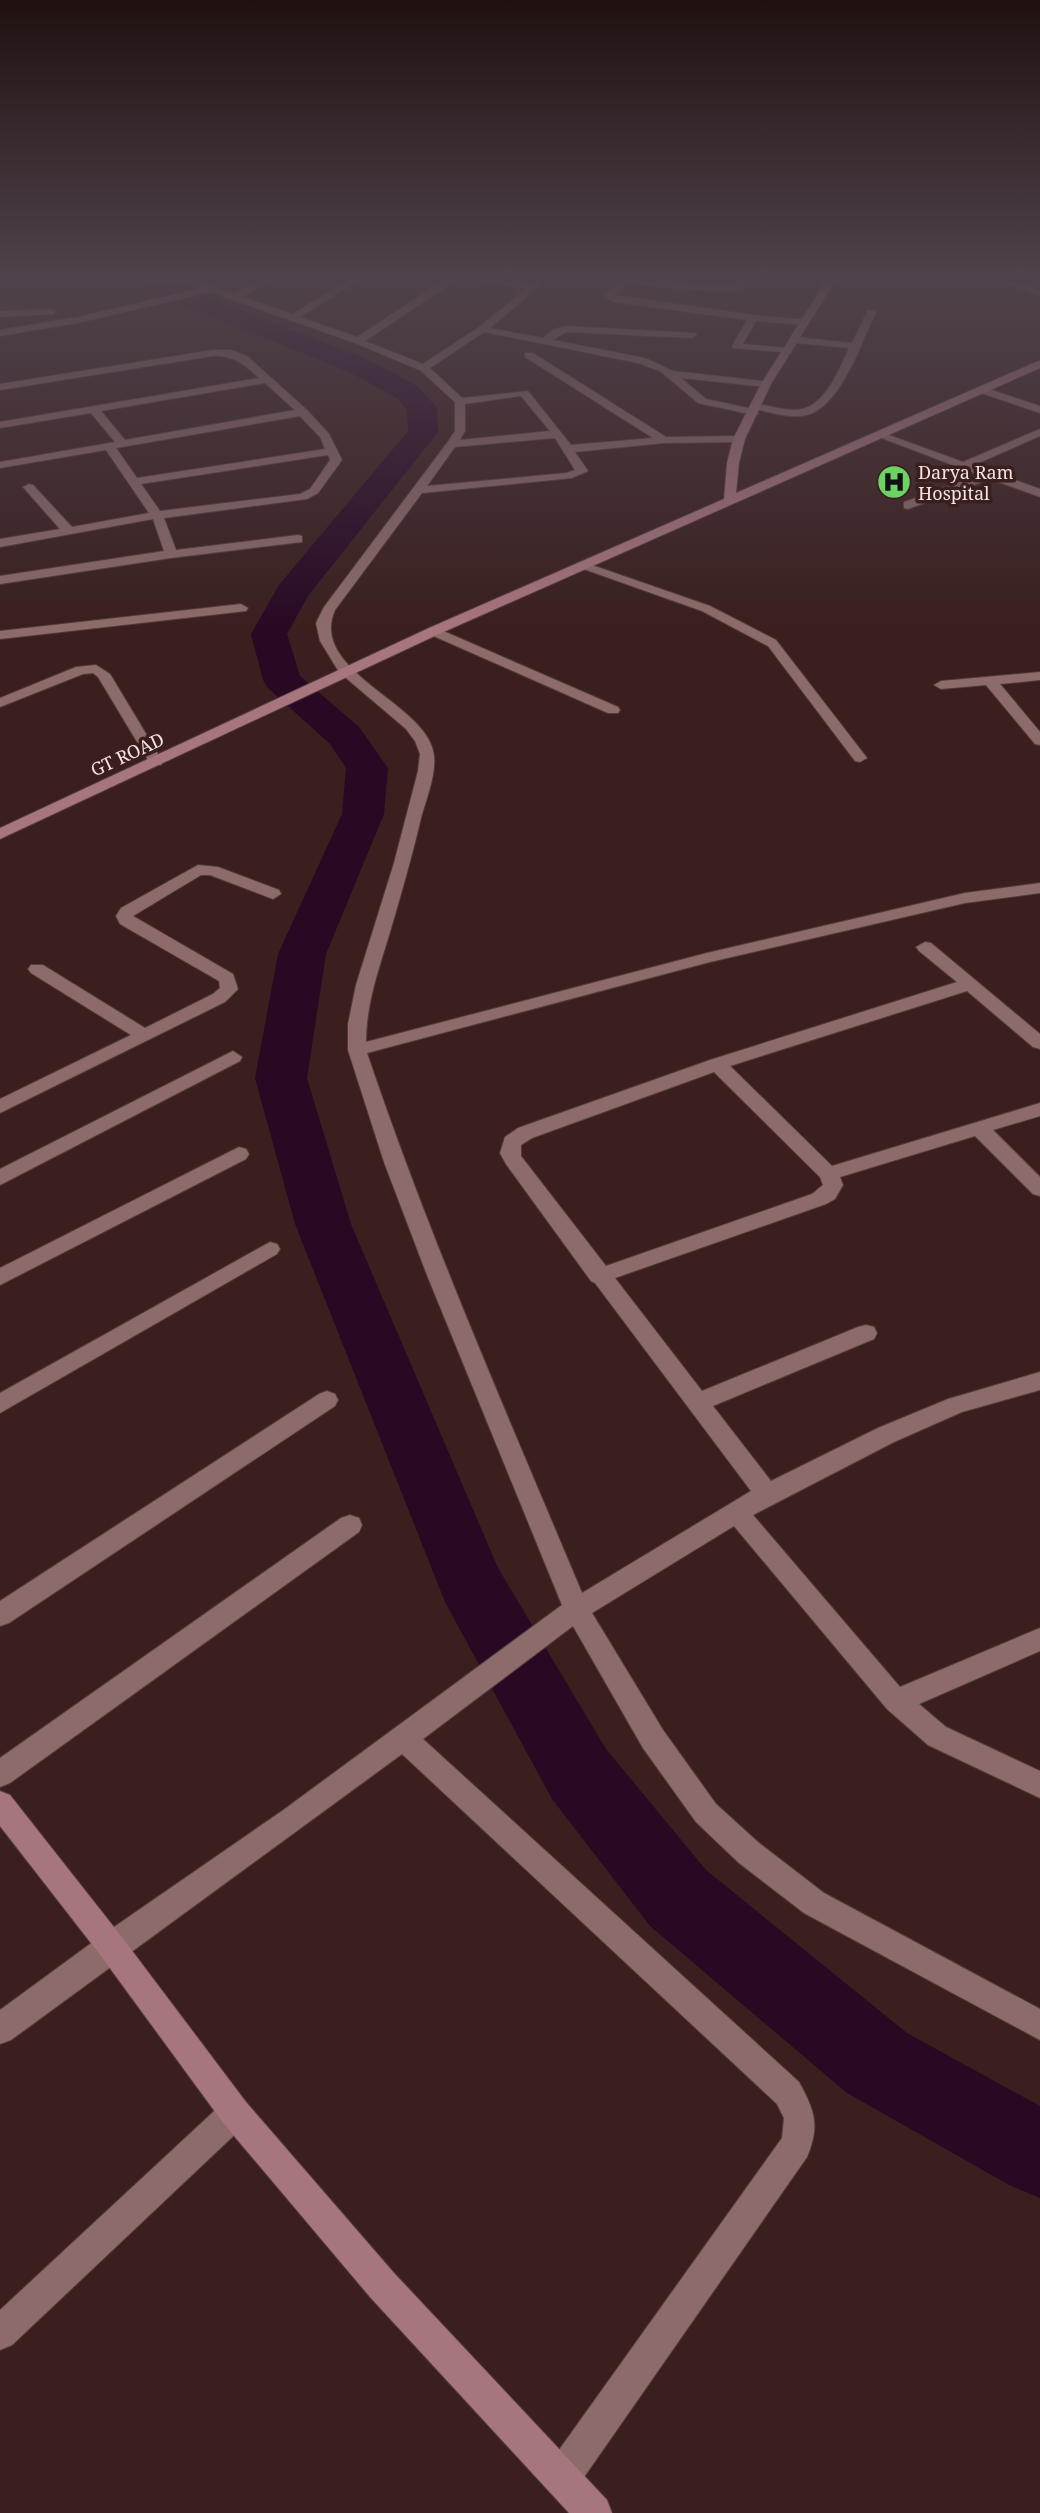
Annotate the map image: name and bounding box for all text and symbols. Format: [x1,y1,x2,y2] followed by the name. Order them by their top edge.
[918,460,1014,505] place label: Darya Ram Hospital
[875,463,913,501] hospital icon: Darya Ram Hospital
[86,727,168,781] street label: GT ROAD

